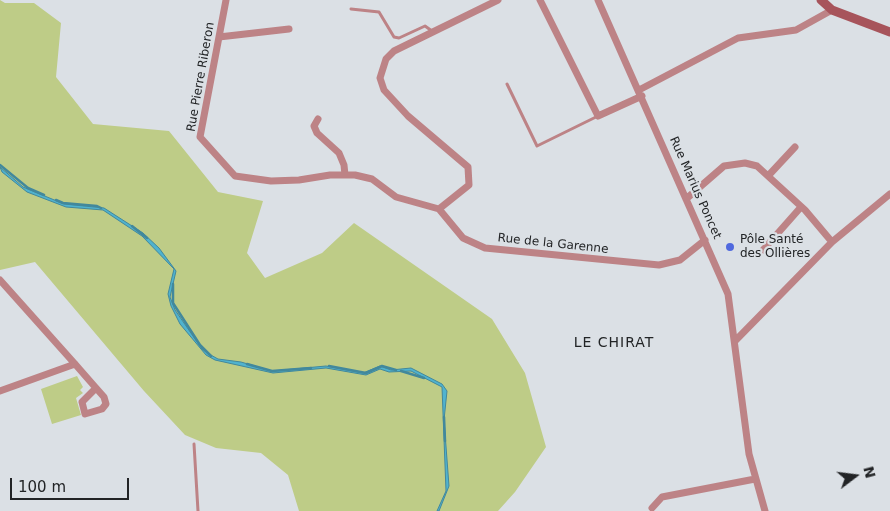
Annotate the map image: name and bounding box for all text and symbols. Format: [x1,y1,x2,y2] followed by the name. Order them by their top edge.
[184,21,218,133] street label: Rue Pierre Riberon
[666,135,724,241] street label: Rue Marius Poncet
[497,231,609,257] street label: Rue de la Garenne
[740,233,810,261] place label: Pôle Santé des Ollières
[724,241,736,253] marker: Pôle Santé des Ollières
[573,335,655,351] district label: LE CHIRAT
[830,451,880,501] north arrow
[860,464,879,480] text: N
[12,468,131,500] scale bar
[18,478,66,496] text: 100 m

